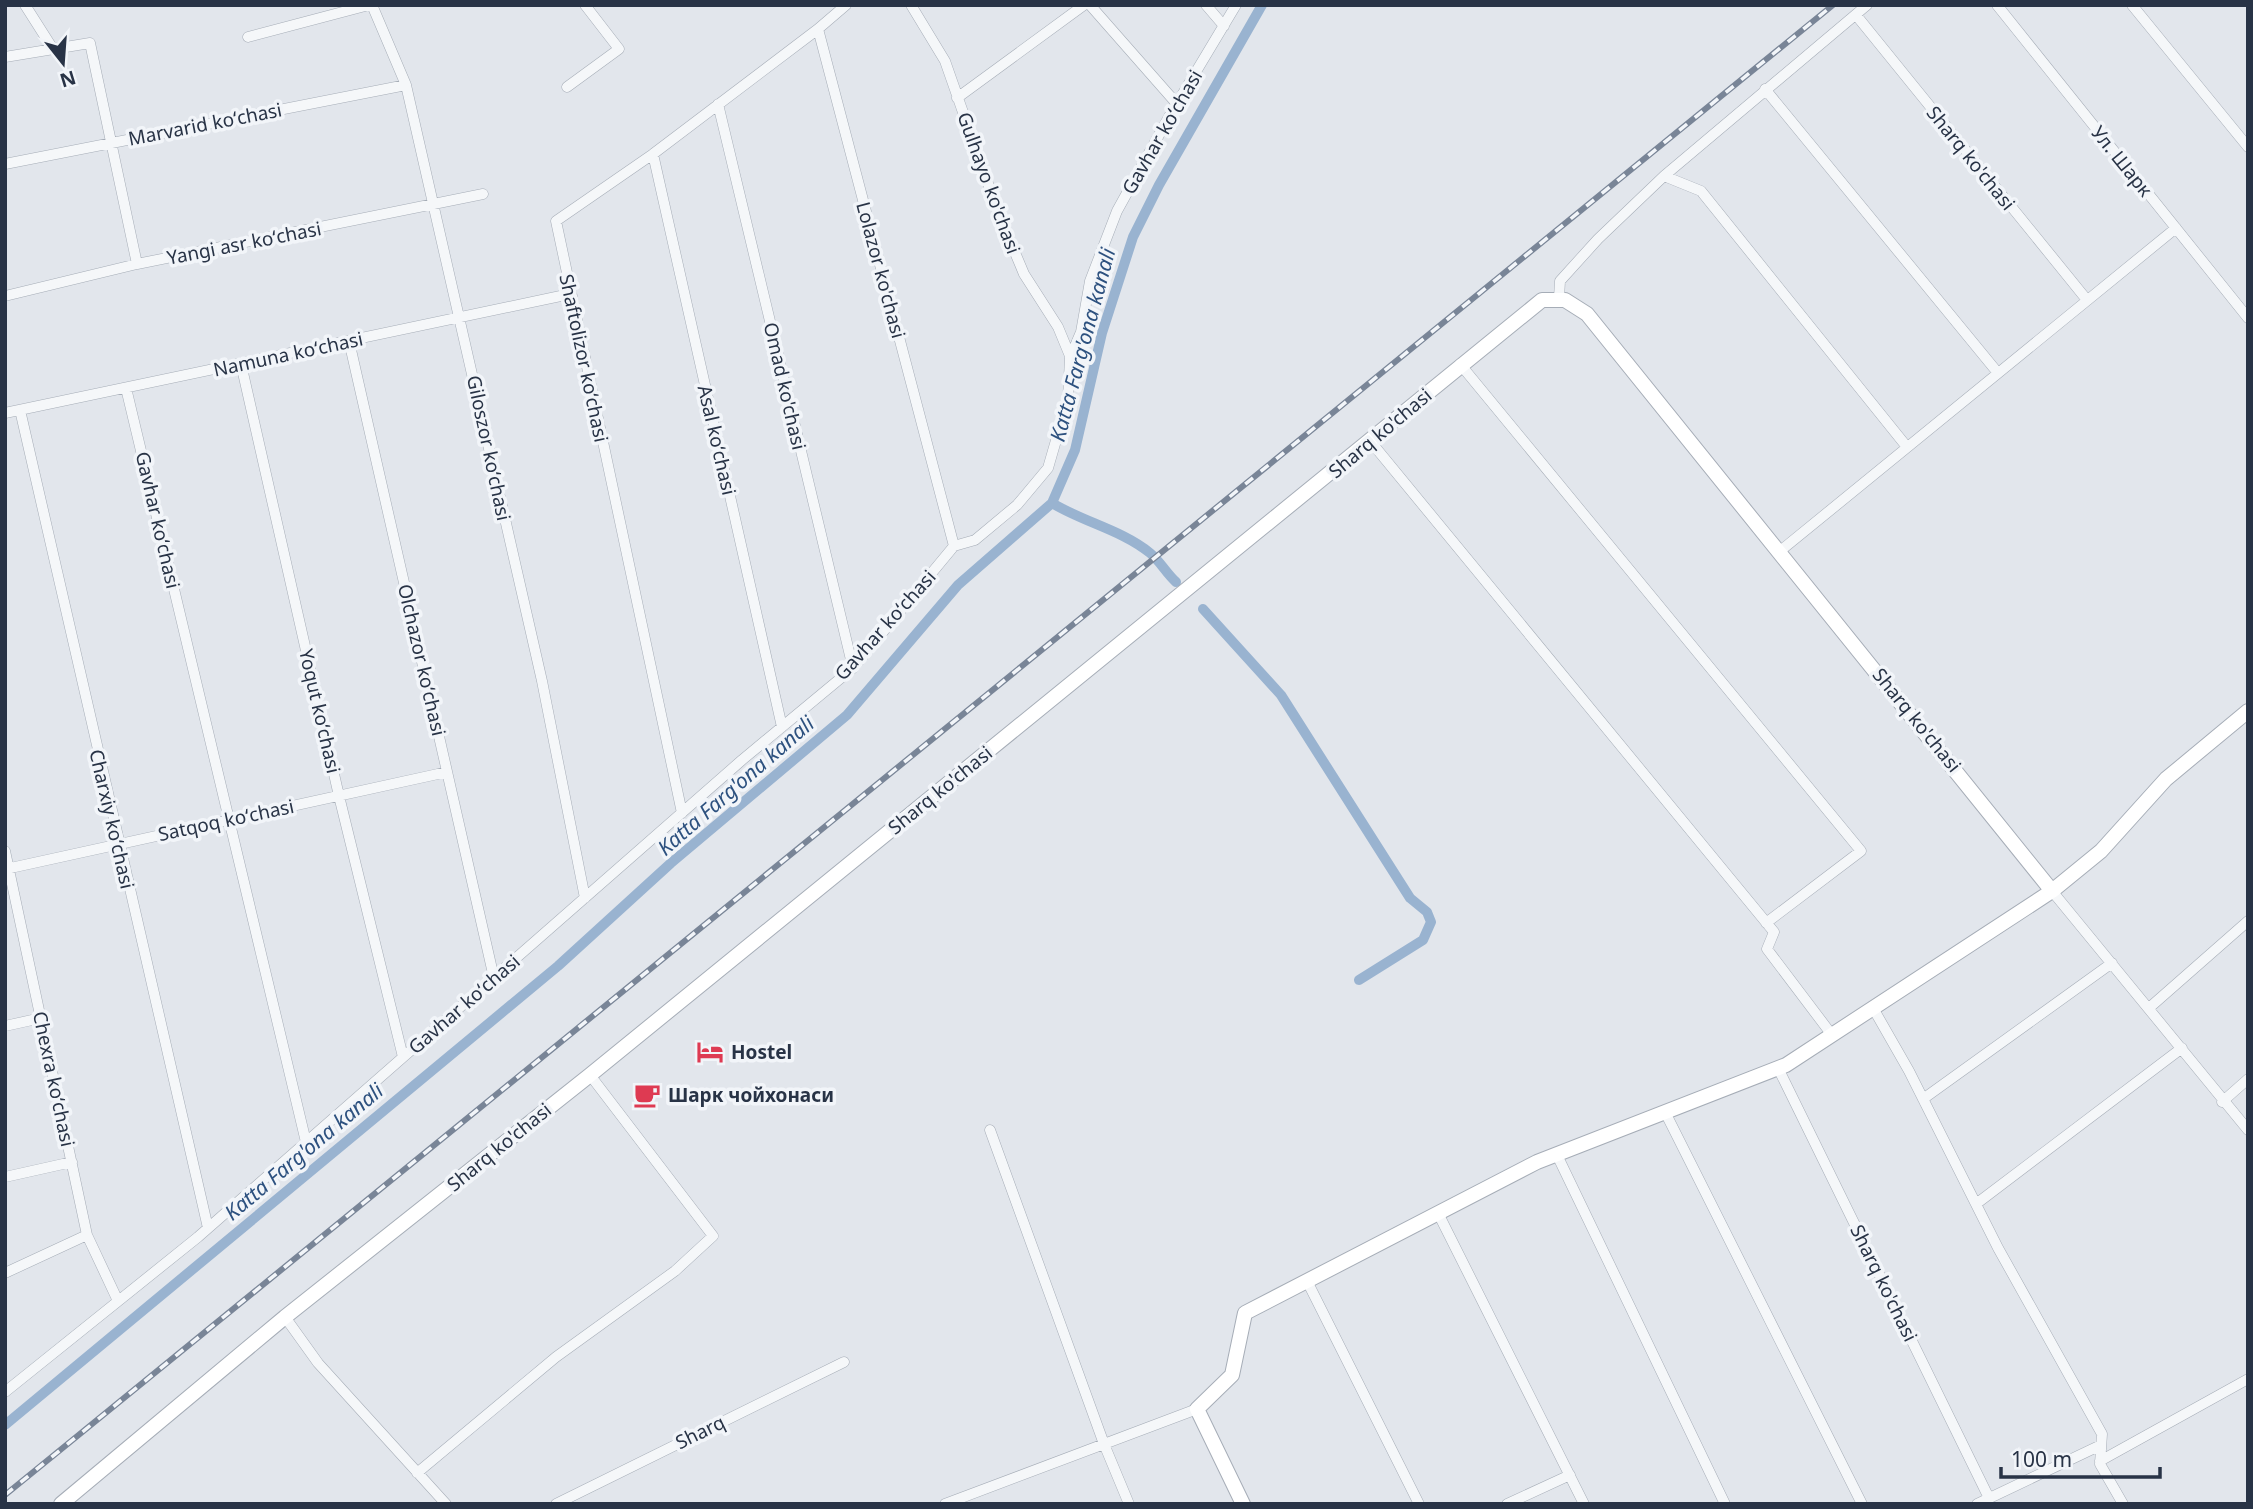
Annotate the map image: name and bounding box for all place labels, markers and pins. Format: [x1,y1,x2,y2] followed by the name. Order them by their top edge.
[695,1037,725,1067] hotel icon: Hostel
[731,1039,792,1065] place label: Hostel
[632,1080,662,1110] cafe icon: Шарк чойхонаси
[668,1082,834,1108] place label: Шарк чойхонаси

